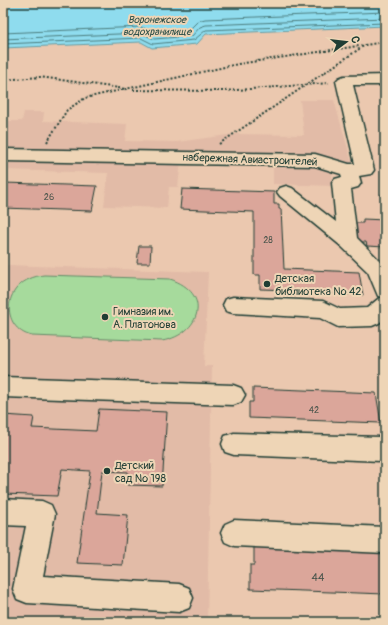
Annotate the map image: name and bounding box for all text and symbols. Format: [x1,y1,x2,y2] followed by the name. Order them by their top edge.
[123,14,192,38] water label: Воронежское водохранилище
[326,22,366,62] north arrow
[348,35,362,45] text: С
[182,151,318,168] street label: набережная Авиастроителей
[44,192,54,203] house number: 26
[263,235,273,246] house number: 28
[274,272,361,298] place label: Детская библиотека № 42
[262,279,272,289] marker: Детская библиотека № 42
[113,305,176,331] place label: Гимназия им. А. Платонова
[100,312,110,322] marker: Гимназия им. А. Платонова
[309,405,319,416] house number: 42
[114,459,166,485] place label: Детский сад № 198
[102,466,112,476] marker: Детский сад № 198
[312,571,325,584] house number: 44

